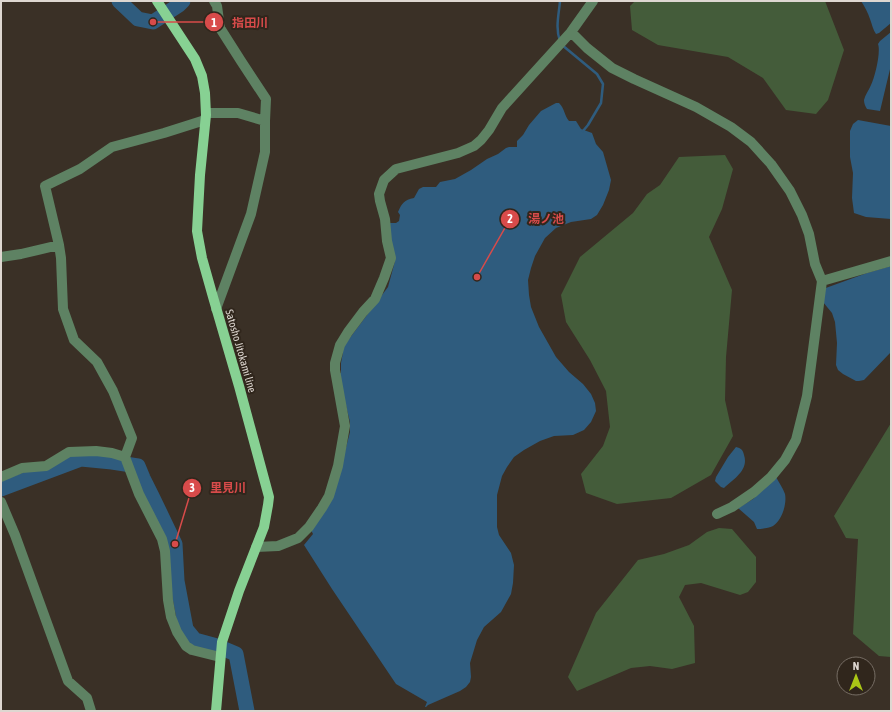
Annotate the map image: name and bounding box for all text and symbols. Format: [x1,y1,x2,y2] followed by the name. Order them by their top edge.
[204,10,276,34] callout: 指田川
[211,16,217,30] text: 1
[232,16,268,30] text: 指田川
[500,207,572,231] callout: 湯ノ池
[507,212,513,226] text: 2
[528,212,564,226] text: 湯ノ池
[223,308,259,394] street label: Satosho Jitokami line
[182,476,254,500] callout: 里見川
[189,481,195,495] text: 3
[210,481,246,495] text: 里見川
[836,656,876,696] north arrow
[853,660,859,672] text: N

